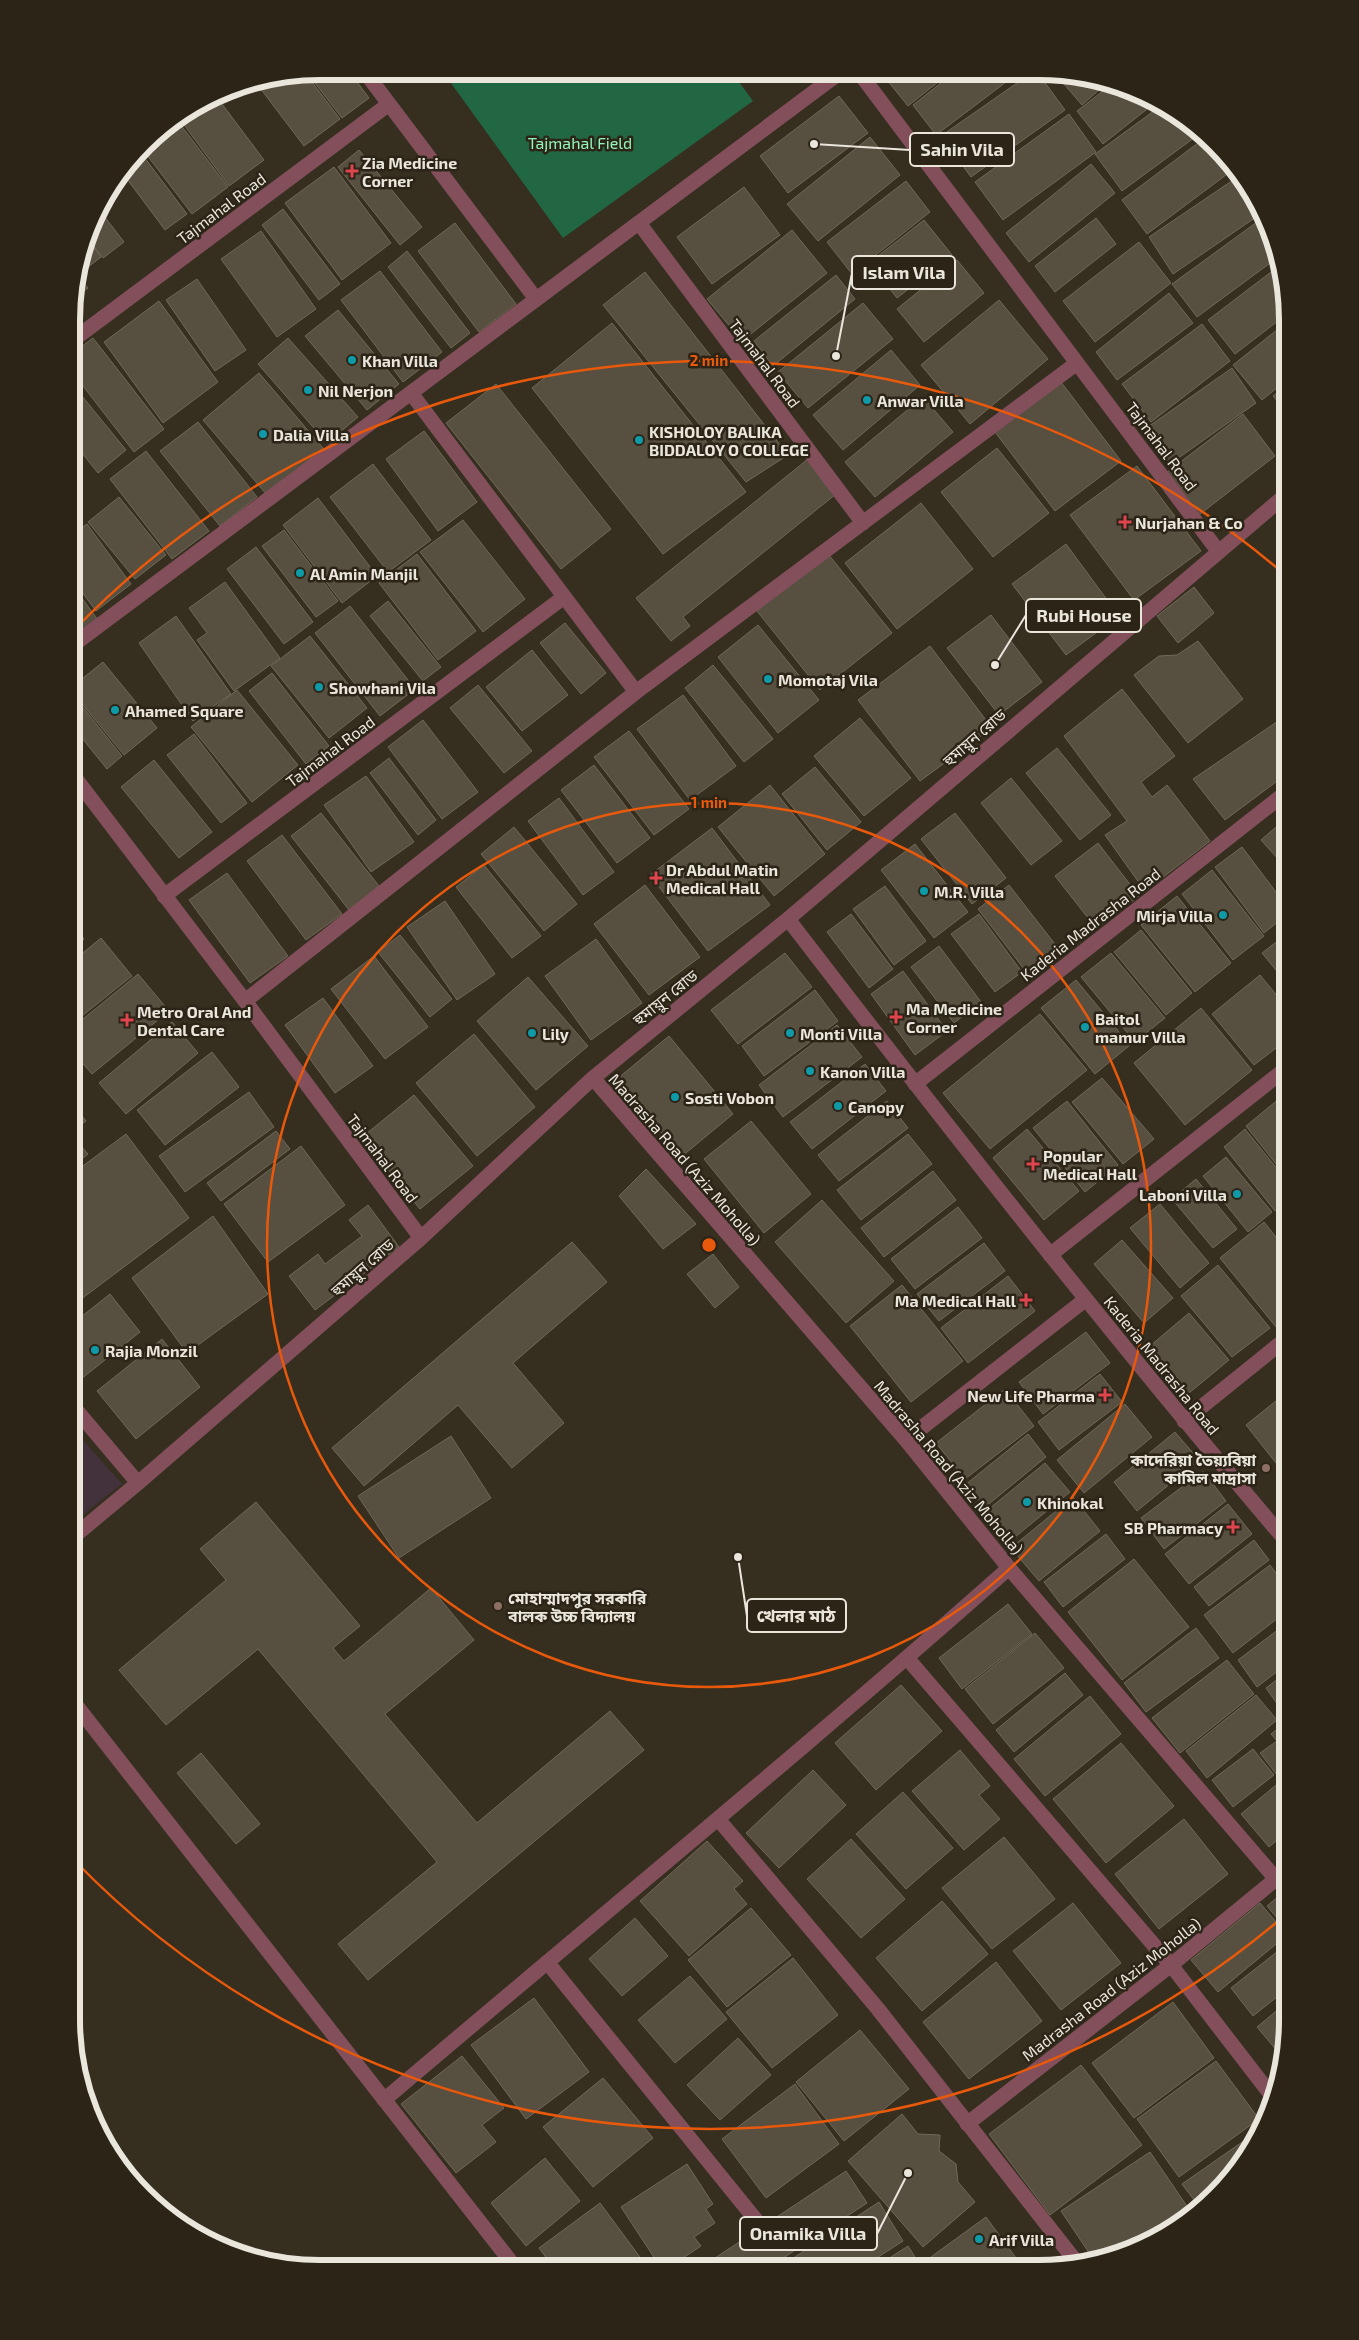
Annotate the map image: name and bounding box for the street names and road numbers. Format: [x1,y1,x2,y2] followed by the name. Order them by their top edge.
[173,168,270,248] street label: Tajmahal Road
[725,315,805,412] street label: Tajmahal Road
[1122,398,1202,495] street label: Tajmahal Road
[938,704,1011,772] street label: হুমায়ুন রোড
[282,711,379,791] street label: Tajmahal Road
[1016,863,1164,985] street label: Kaderia Madrasha Road
[628,965,703,1031] street label: হুমায়ুন রোড
[605,1069,765,1249] street label: Madrasha Road (Aziz Moholla)
[343,1110,423,1207] street label: Tajmahal Road
[326,1234,399,1302] street label: হুমায়ুন রোড
[1100,1292,1224,1438] street label: Kaderia Madrasha Road
[871,1376,1027,1558] street label: Madrasha Road (Aziz Moholla)
[1018,1913,1204,2065] street label: Madrasha Road (Aziz Moholla)

